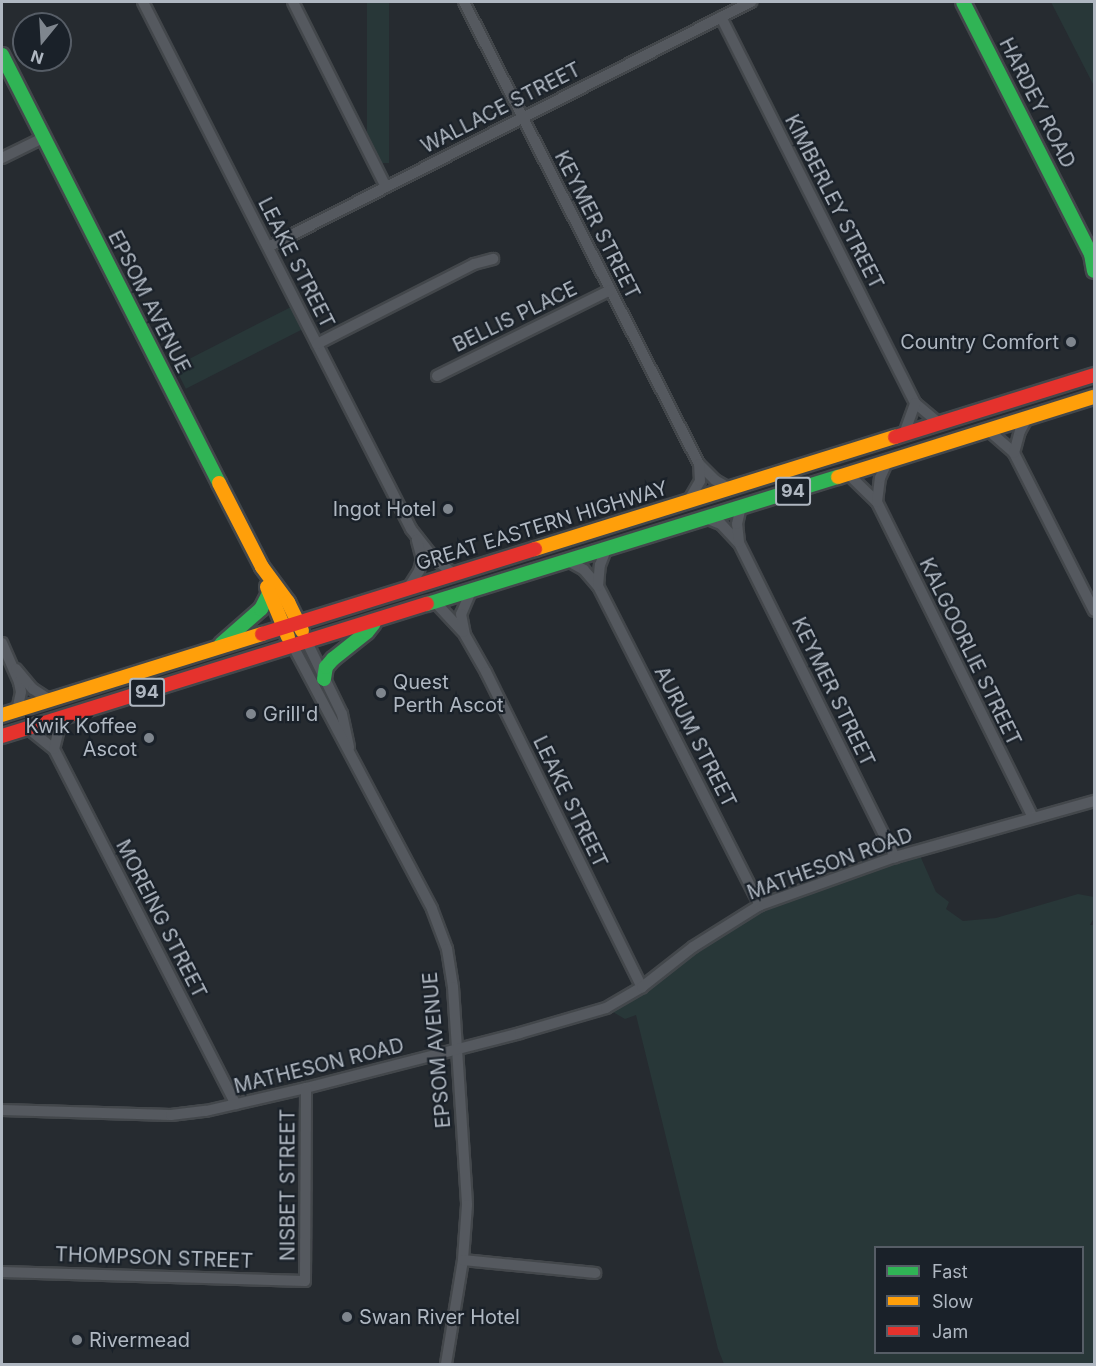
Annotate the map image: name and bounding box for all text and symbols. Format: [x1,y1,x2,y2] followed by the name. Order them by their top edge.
[12,12,72,72] north arrow
[994,34,1080,172] street label: HARDEY ROAD
[28,46,46,69] text: N
[417,57,585,159] street label: WALLACE STREET
[780,111,888,293] street label: KIMBERLEY STREET
[549,147,645,303] street label: KEYMER STREET
[253,193,339,333] street label: LEAKE STREET
[103,227,195,377] street label: EPSOM AVENUE
[449,277,581,357] street label: BELLIS PLACE
[900,330,1059,354] place label: Country Comfort
[1064,335,1078,349] marker: Country Comfort
[413,476,671,576] street label: GREAT EASTERN HIGHWAY
[775,476,811,506] road number: 94
[333,497,436,521] place label: Ingot Hotel
[441,502,455,516] marker: Ingot Hotel
[914,554,1026,750] street label: KALGOORLIE STREET
[786,613,880,771] street label: KEYMER STREET
[649,662,741,812] street label: AURUM STREET
[393,670,503,717] place label: Quest Perth Ascot
[129,677,165,707] road number: 94
[374,686,388,700] marker: Quest Perth Ascot
[263,702,318,726] place label: Grill'd
[244,707,258,721] marker: Grill'd
[26,714,137,761] place label: Kwik Koffee Ascot
[142,731,156,745] marker: Kwik Koffee Ascot
[528,732,612,872] street label: LEAKE STREET
[744,823,916,905] street label: MATHESON ROAD
[111,836,211,1002] street label: MOREING STREET
[418,971,456,1129] street label: EPSOM AVENUE
[231,1033,407,1099] street label: MATHESON ROAD
[276,1109,300,1261] street label: NISBET STREET
[54,1243,254,1273] street label: THOMPSON STREET
[874,1246,1084,1354] legend
[932,1261,968,1282] text: Fast
[932,1291,973,1312] text: Slow
[359,1305,520,1329] place label: Swan River Hotel
[340,1310,354,1324] marker: Swan River Hotel
[932,1321,968,1342] text: Jam
[89,1328,190,1352] place label: Rivermead
[70,1333,84,1347] marker: Rivermead

